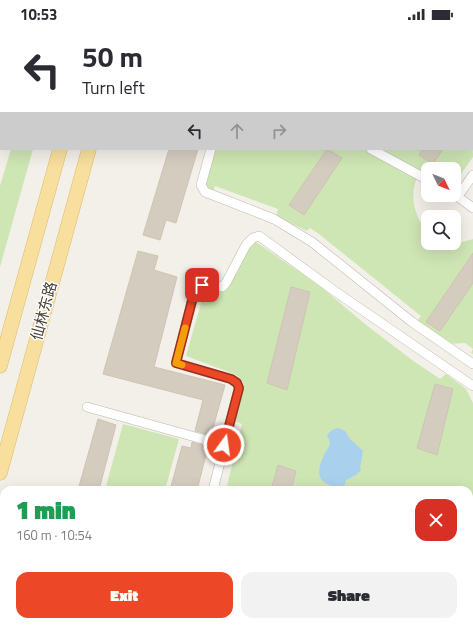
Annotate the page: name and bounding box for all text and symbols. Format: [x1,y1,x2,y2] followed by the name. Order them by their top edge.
[20,3,57,26] text: 10:53
[82,35,143,78] text: 50 m
[16,44,68,96] icon: left
[82,74,145,101] text: Turn left
[184,120,206,142] icon: left
[226,120,248,142] icon: ahead
[268,120,290,142] icon: right
[421,162,461,202] north arrow
[421,162,461,250] map controls
[421,210,461,250] button: search
[185,268,219,302] pin
[191,274,213,296] icon: arrive
[25,279,62,343] street label: 仙林东路
[203,424,245,466] position arrow
[16,492,76,528] text: 1 min
[415,499,457,541] button: close
[16,525,92,545] text: 160 m · 10:54
[16,572,233,618] button: Exit
[241,572,457,618] button: Share

